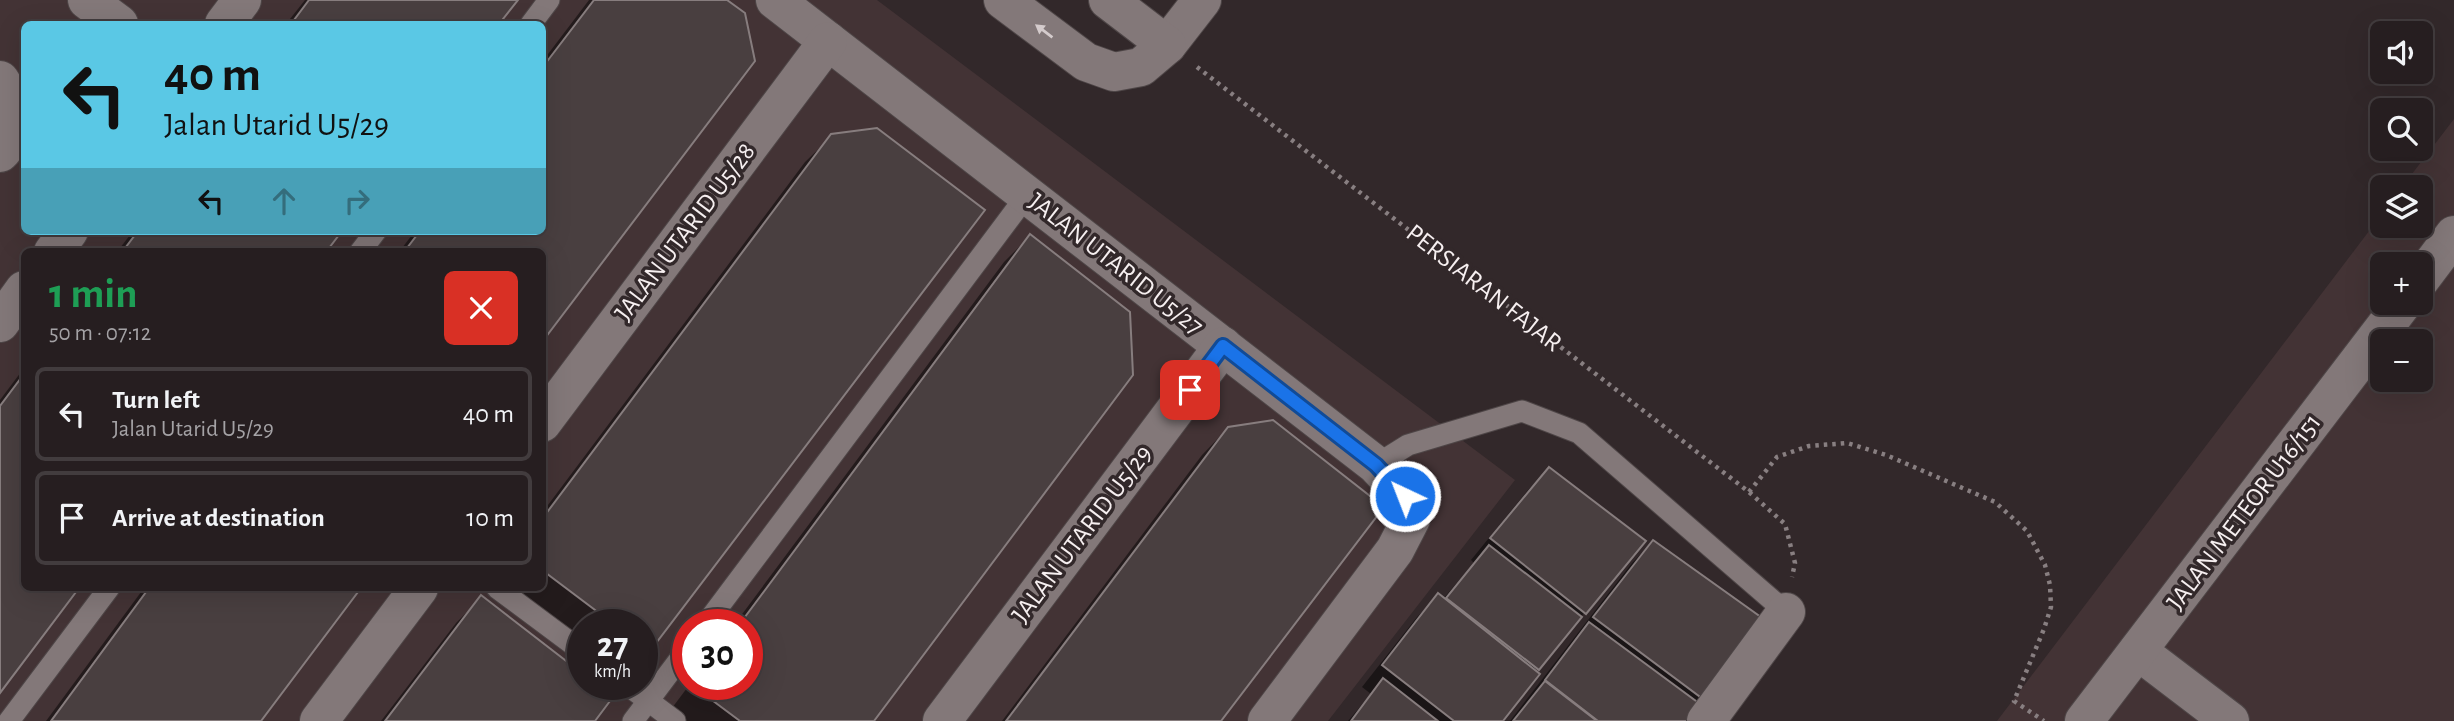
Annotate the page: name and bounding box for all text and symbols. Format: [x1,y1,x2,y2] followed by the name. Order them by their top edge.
[2370,21,2433,392] map controls
[2370,21,2433,84] button: sound
[1035,24,1054,38] one-way arrow
[49,49,140,140] icon: left
[164,51,261,100] text: 40 m
[2370,98,2433,161] button: search
[164,109,389,141] text: Jalan Utarid U5/29
[610,138,760,326] street label: JALAN UTARID U5/28
[2370,175,2433,238] button: layers
[192,182,230,220] icon: left
[265,182,303,220] icon: ahead
[338,182,376,220] icon: right
[1024,188,1208,340] street label: JALAN UTARID U5/27
[1401,219,1567,357] street label: PERSIARAN FAJAR
[2370,252,2433,315] button: +
[444,271,518,345] button: close
[49,273,138,315] text: 1 min
[49,322,151,345] text: 50 m · 07:12
[2370,329,2433,392] button: −
[1160,360,1220,420] pin
[1171,371,1209,409] icon: arrive
[112,387,200,413] text: Turn left
[53,395,91,433] icon: left
[463,401,514,427] text: 40 m
[2162,409,2326,615] street label: JALAN METEOR U16/151
[112,418,274,441] text: Jalan Utarid U5/29
[1007,440,1157,628] street label: JALAN UTARID U5/29
[1368,459,1442,533] position arrow
[53,499,91,537] icon: arrive
[112,505,325,531] text: Arrive at destination
[466,505,514,531] text: 10 m
[672,609,763,700] speed limit sign: 30
[597,628,628,663] text: 27
[594,663,631,681] text: km/h

